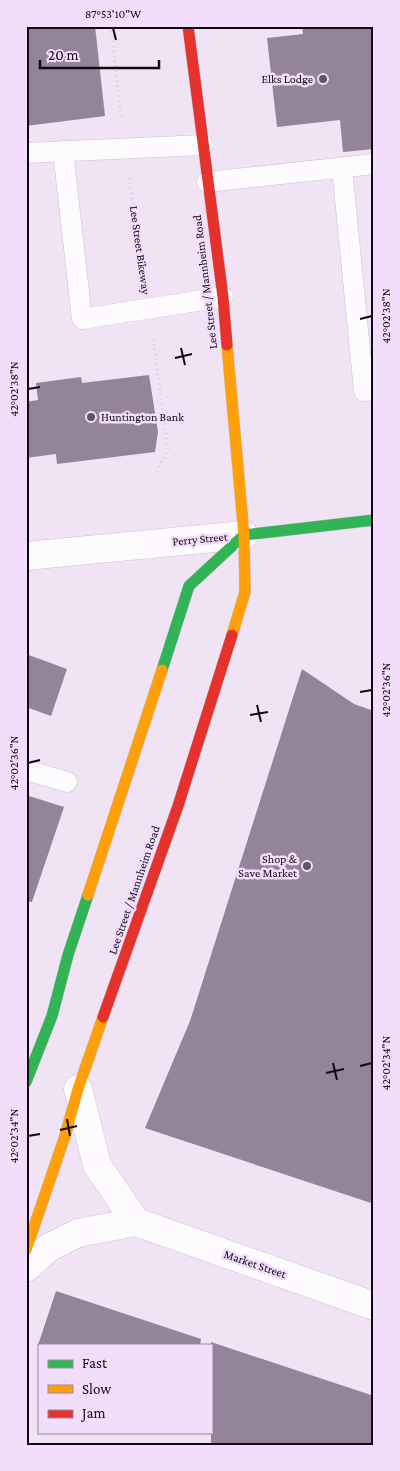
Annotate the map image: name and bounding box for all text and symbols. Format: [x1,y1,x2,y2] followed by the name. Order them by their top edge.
[85,7,141,21] text: 87°53'10"W
[40,38,159,70] scale bar
[48,47,79,63] text: 20 m
[261,72,313,86] place label: Elks Lodge
[317,73,329,85] marker: Elks Lodge
[127,205,153,296] street label: Lee Street Bikeway
[190,213,220,350] street label: Lee Street / Mannheim Road
[379,288,393,344] text: 42°02'38"N
[7,361,21,417] text: 42°02'38"N
[101,410,184,424] place label: Huntington Bank
[85,411,97,423] marker: Huntington Bank
[172,530,229,548] street label: Perry Street
[379,662,393,717] text: 42°02'36"N
[7,735,21,790] text: 42°02'36"N
[105,823,163,956] street label: Lee Street / Mannheim Road
[238,852,298,880] place label: Shop & Save Market
[301,860,313,872] marker: Shop & Save Market
[379,1036,393,1090] text: 42°02'34"N
[7,1109,21,1163] text: 42°02'34"N
[222,1247,289,1282] street label: Market Street
[38,1344,212,1434] legend
[82,1355,108,1371] text: Fast
[82,1381,112,1397] text: Slow
[80,1405,105,1422] text: Jam

